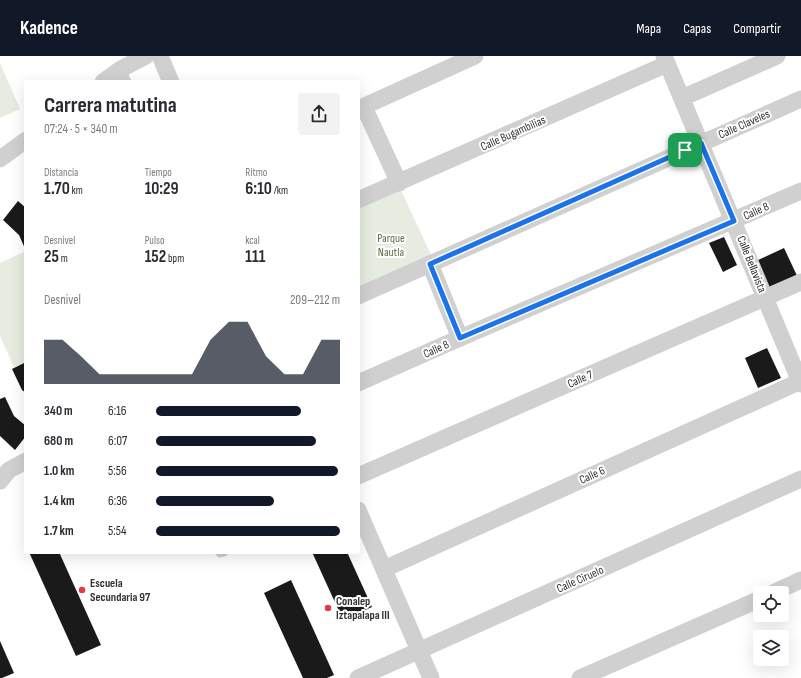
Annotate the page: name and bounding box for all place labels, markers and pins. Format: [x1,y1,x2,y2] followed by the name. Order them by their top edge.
[668,133,702,167] pin
[90,576,151,605] place label: Escuela Secundaria 97
[77,585,87,595] marker: Escuela Secundaria 97
[336,594,390,623] place label: Conalep Iztapalapa III
[323,603,333,613] marker: Conalep Iztapalapa III

